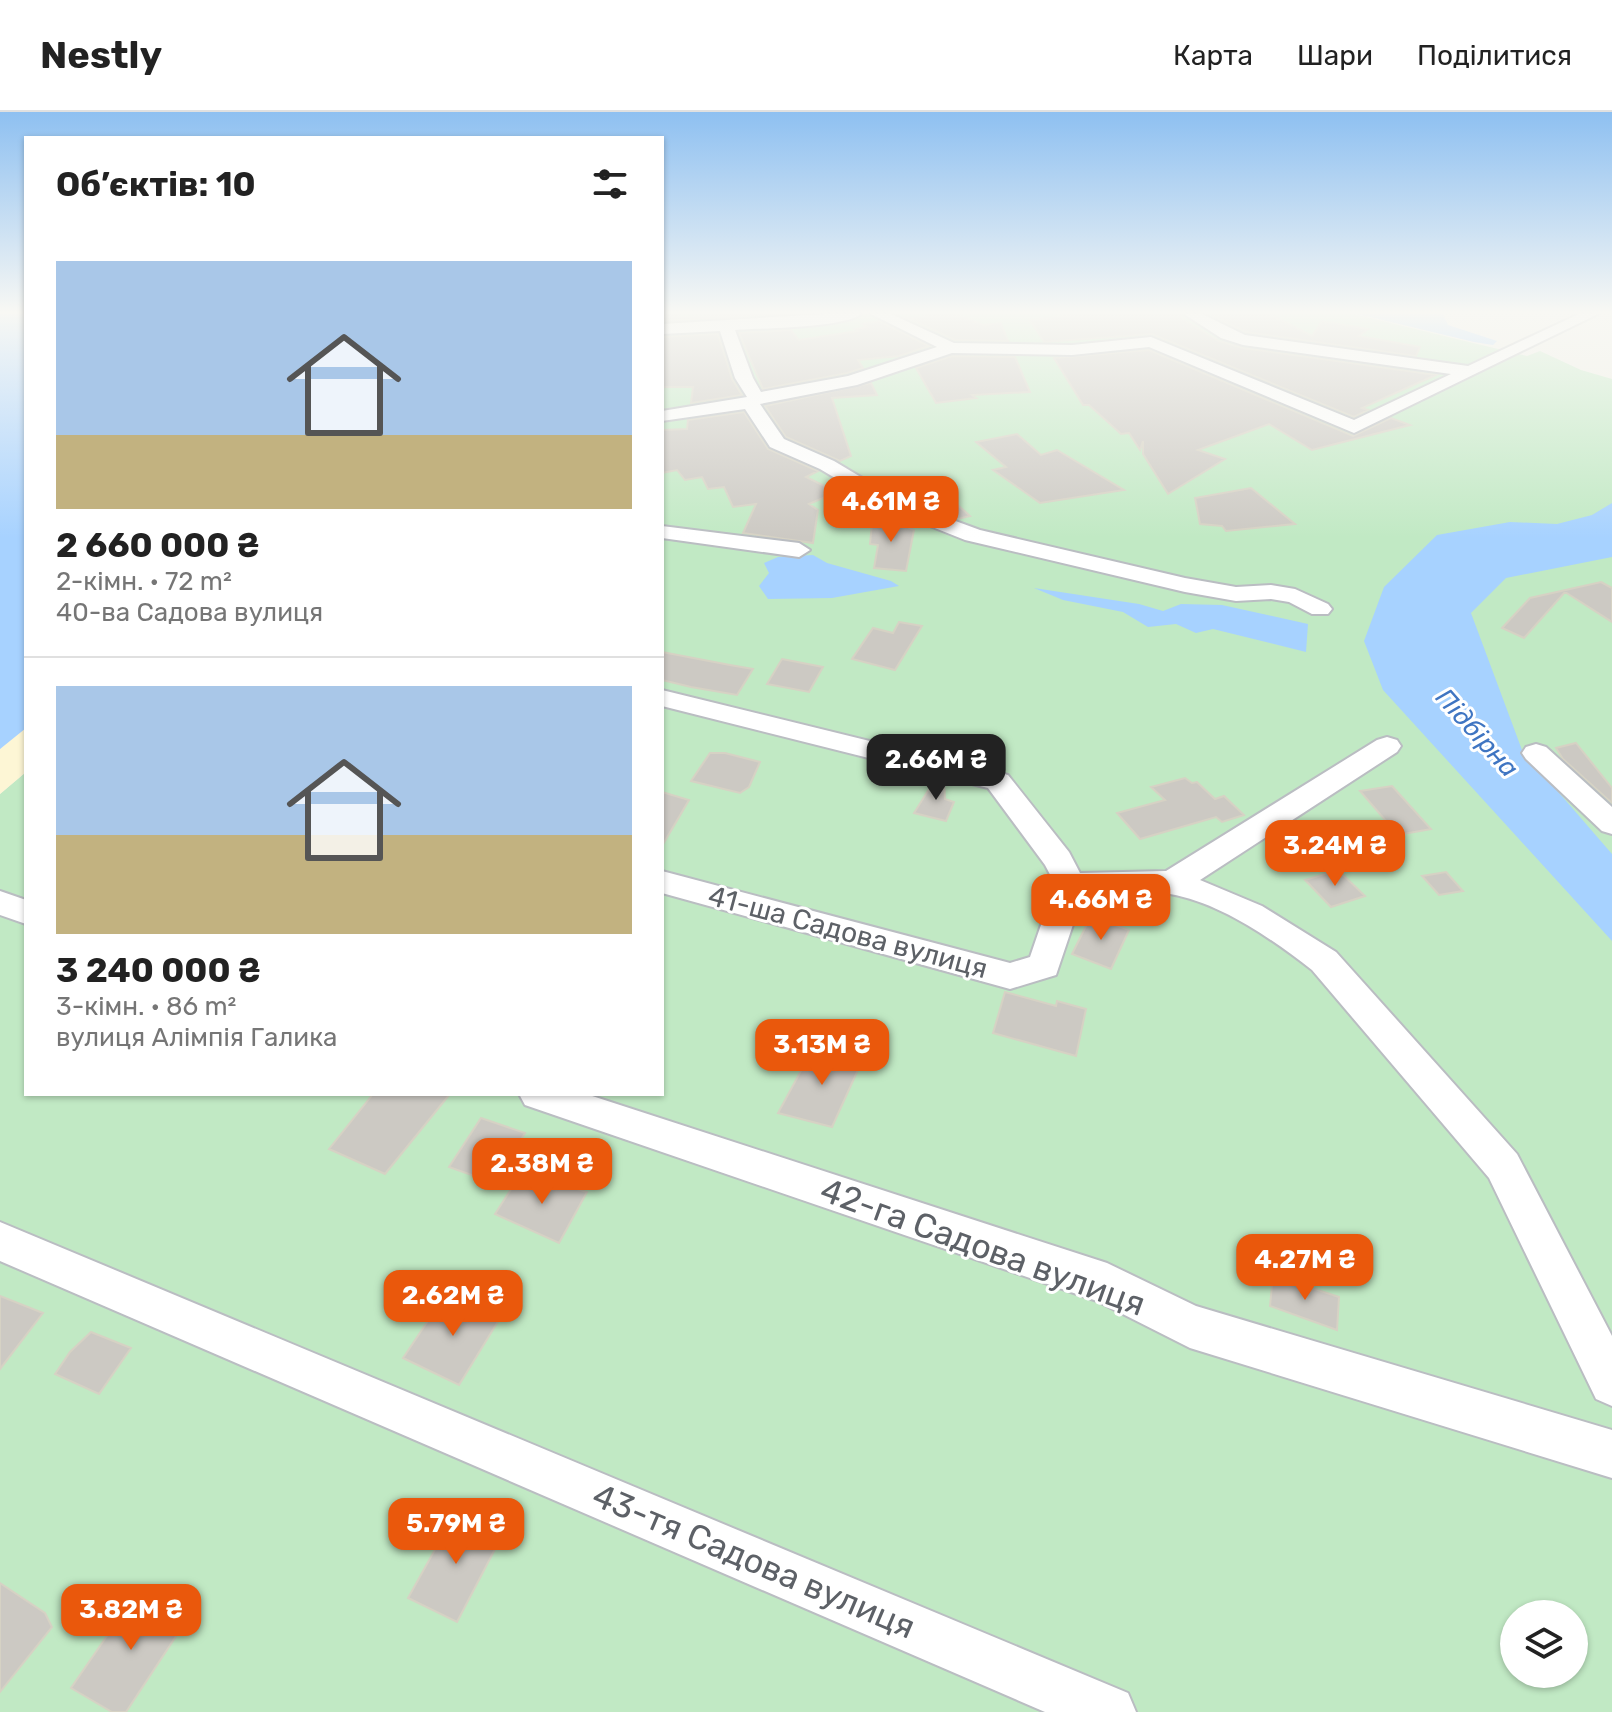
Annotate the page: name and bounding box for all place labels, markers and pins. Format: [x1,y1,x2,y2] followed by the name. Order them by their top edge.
[817,476,965,544] pin: 4.61M ₴
[862,734,1010,802] pin: 2.66M ₴
[1261,820,1409,888] pin: 3.24M ₴
[1027,874,1175,942] pin: 4.66M ₴
[748,1019,896,1087] pin: 3.13M ₴
[468,1138,616,1206] pin: 2.38M ₴
[1231,1234,1379,1302] pin: 4.27M ₴
[379,1270,527,1338] pin: 2.62M ₴
[382,1498,530,1566] pin: 5.79M ₴
[57,1584,205,1652] pin: 3.82M ₴

